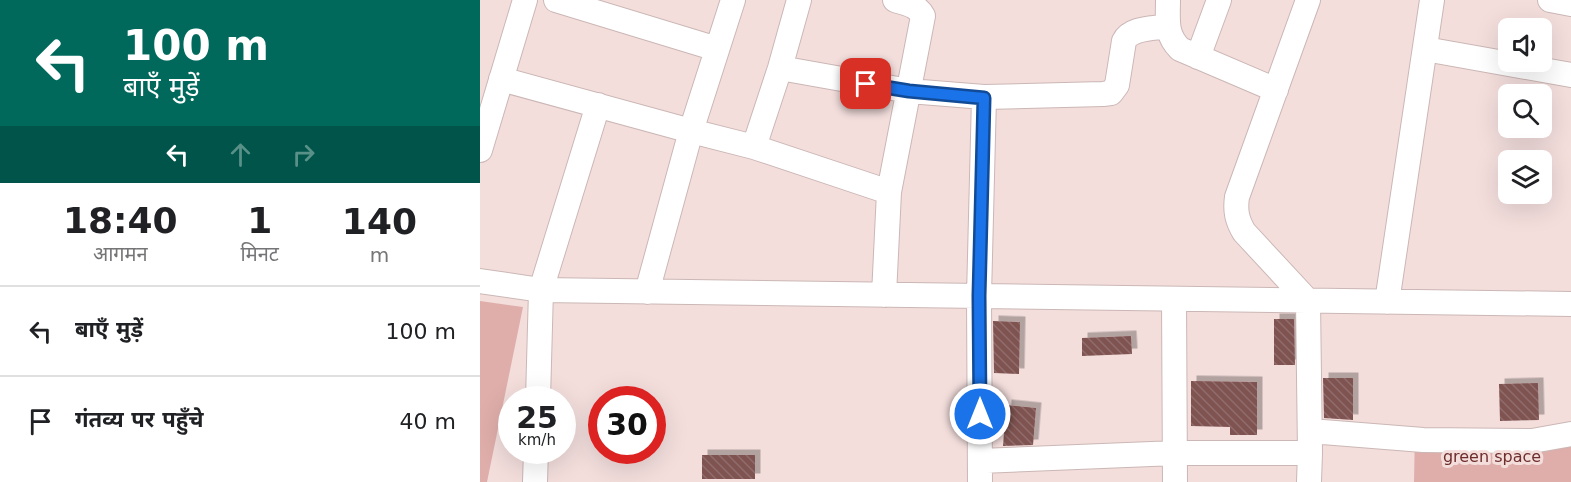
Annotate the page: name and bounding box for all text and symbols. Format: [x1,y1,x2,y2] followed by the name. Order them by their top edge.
[1498,18,1552,204] map controls
[1498,18,1552,72] button: sound
[123,21,269,70] text: 100 m
[24,24,102,102] icon: left
[840,58,891,109] pin
[849,67,882,100] icon: arrive
[123,71,200,102] text: बाएँ मुड़ें
[1498,84,1552,138] button: search
[161,138,194,171] icon: left
[224,138,257,171] icon: ahead
[287,138,320,171] icon: right
[1498,150,1552,204] button: layers
[63,200,178,241] text: 18:40
[247,200,272,241] text: 1
[342,201,417,242] text: 140
[93,242,148,266] text: आगमन
[241,242,279,266] text: मिनट
[370,243,389,267] text: m
[24,315,57,348] icon: left
[75,317,143,342] text: बाएँ मुड़ें
[386,319,456,344] text: 100 m
[948,382,1012,446] position arrow
[588,386,666,464] speed limit sign: 30
[516,400,558,435] text: 25
[24,405,57,438] icon: arrive
[75,407,203,432] text: गंतव्य पर पहुँचे
[400,409,456,434] text: 40 m
[518,431,556,449] text: km/h
[1443,447,1541,466] park label: green space

